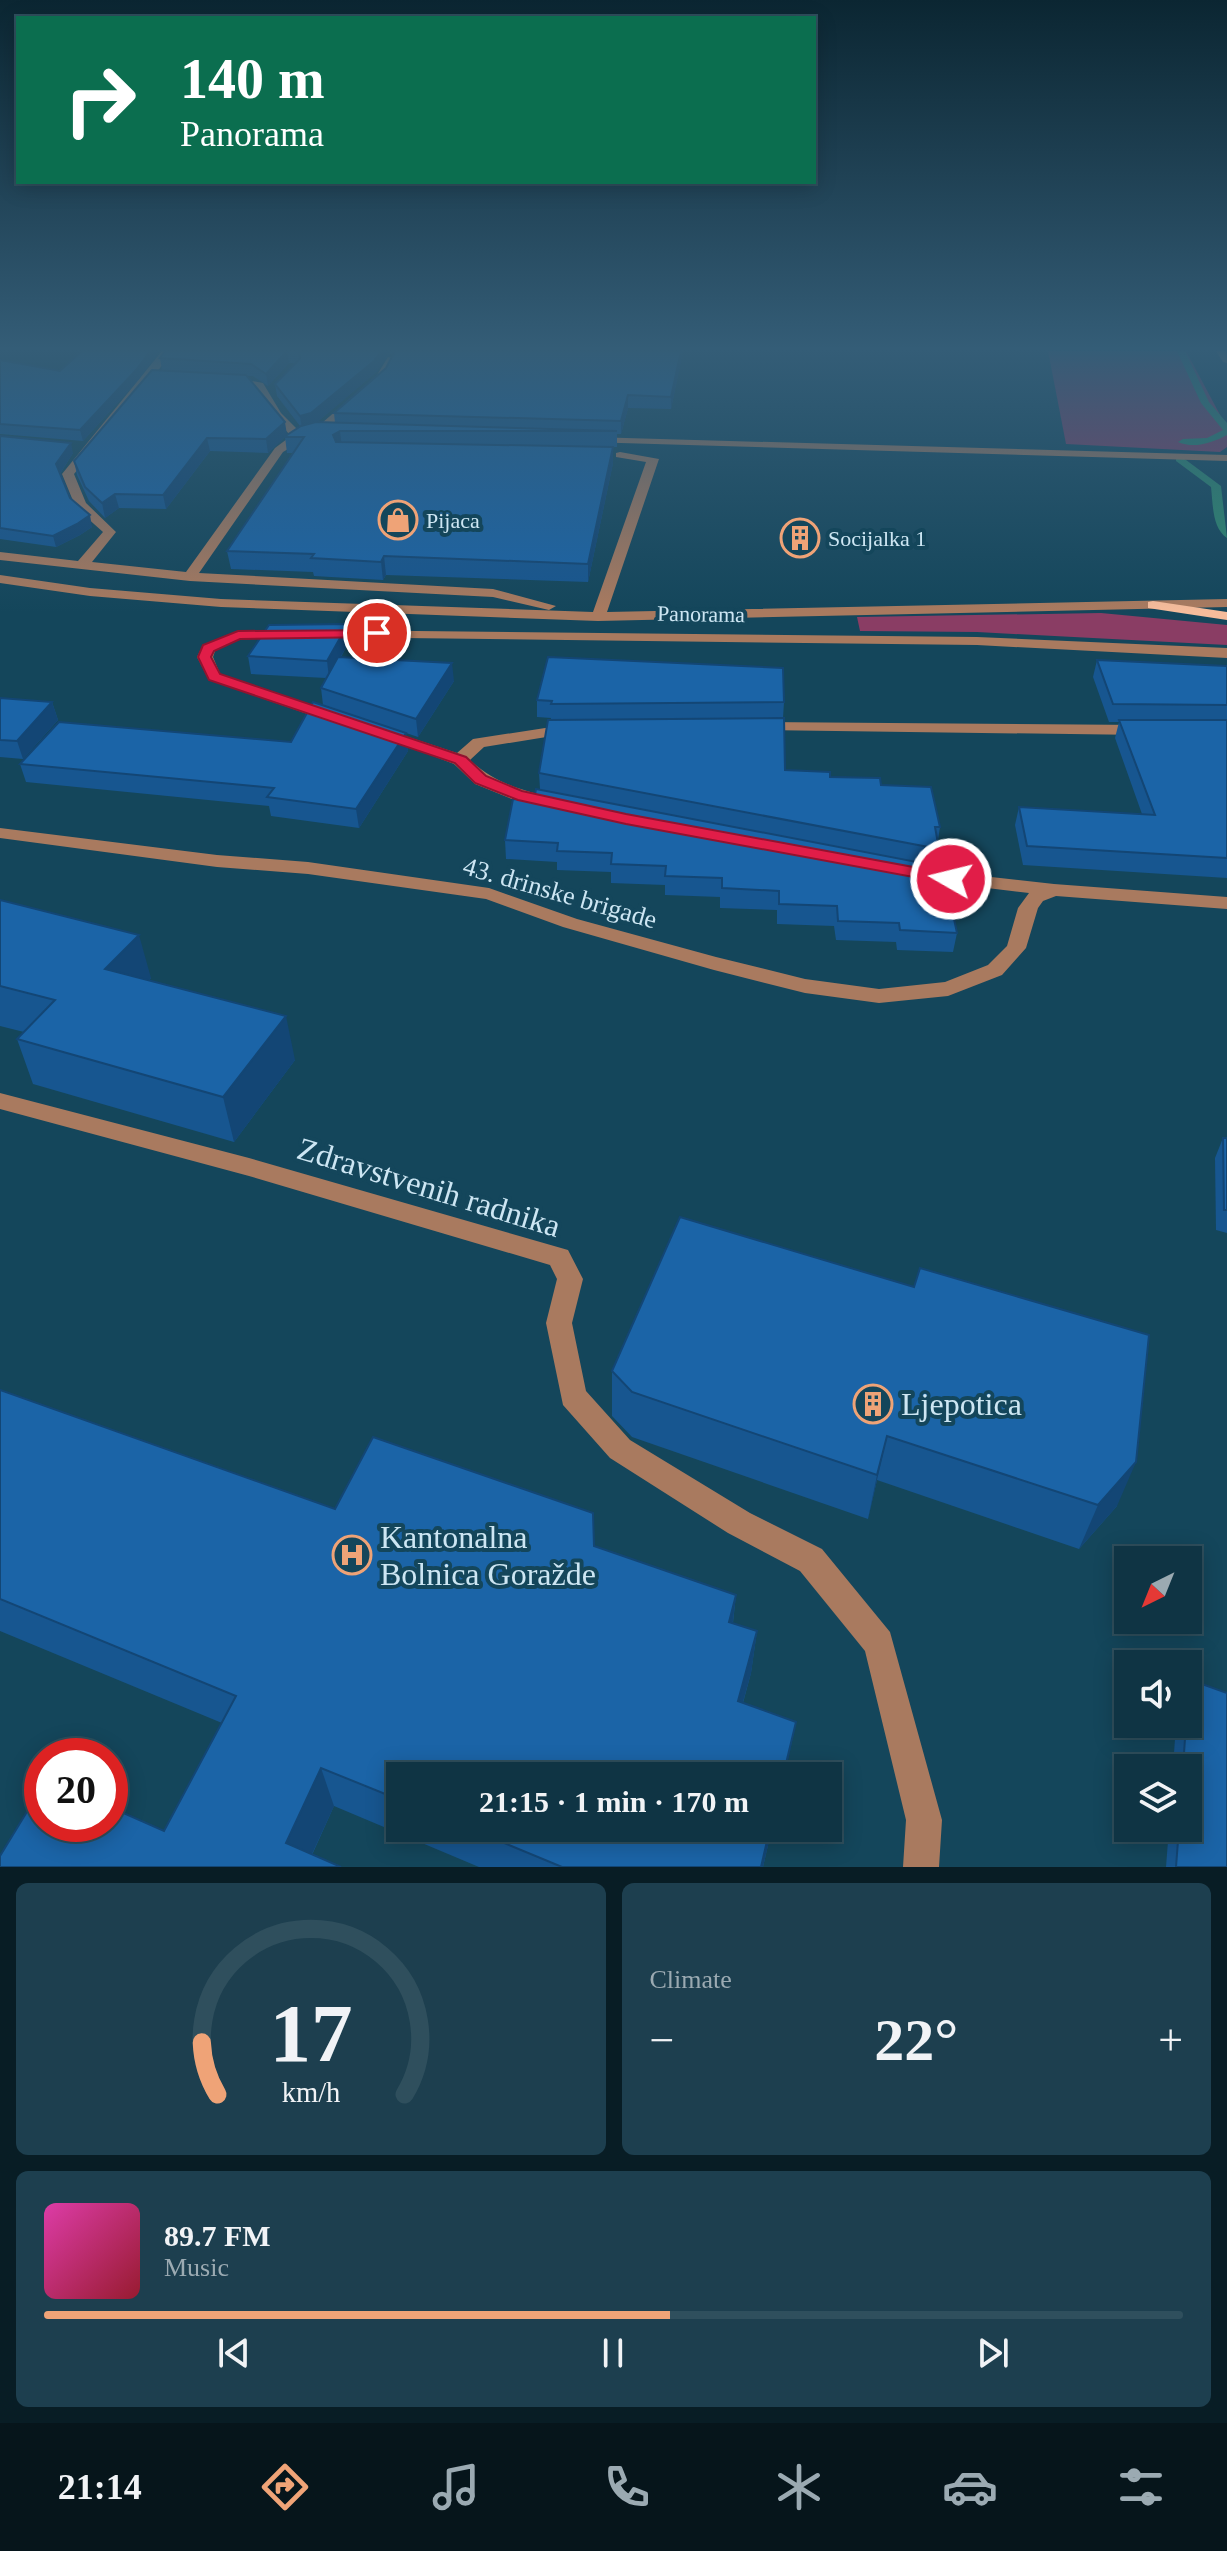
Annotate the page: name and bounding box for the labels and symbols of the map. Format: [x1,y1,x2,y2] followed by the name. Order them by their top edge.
[377,499,419,541] shop icon: Pijaca
[426,508,480,533] place label: Pijaca
[779,517,821,559] building icon: Socijalka 1
[828,526,926,551] place label: Socijalka 1
[343,599,411,667] pin
[657,601,745,627] street label: Panorama
[909,837,993,921] position arrow
[460,851,660,935] street label: 43. drinske brigade
[293,1130,565,1244] street label: Zdravstvenih radnika
[852,1383,894,1425] building icon: Ljepotica
[901,1386,1022,1422] place label: Ljepotica
[380,1519,596,1592] place label: Kantonalna Bolnica Goražde
[331,1534,373,1576] hospital icon: Kantonalna Bolnica Goražde
[1114,1546,1202,1634] north arrow
[24,1738,128,1842] speed limit sign: 20

